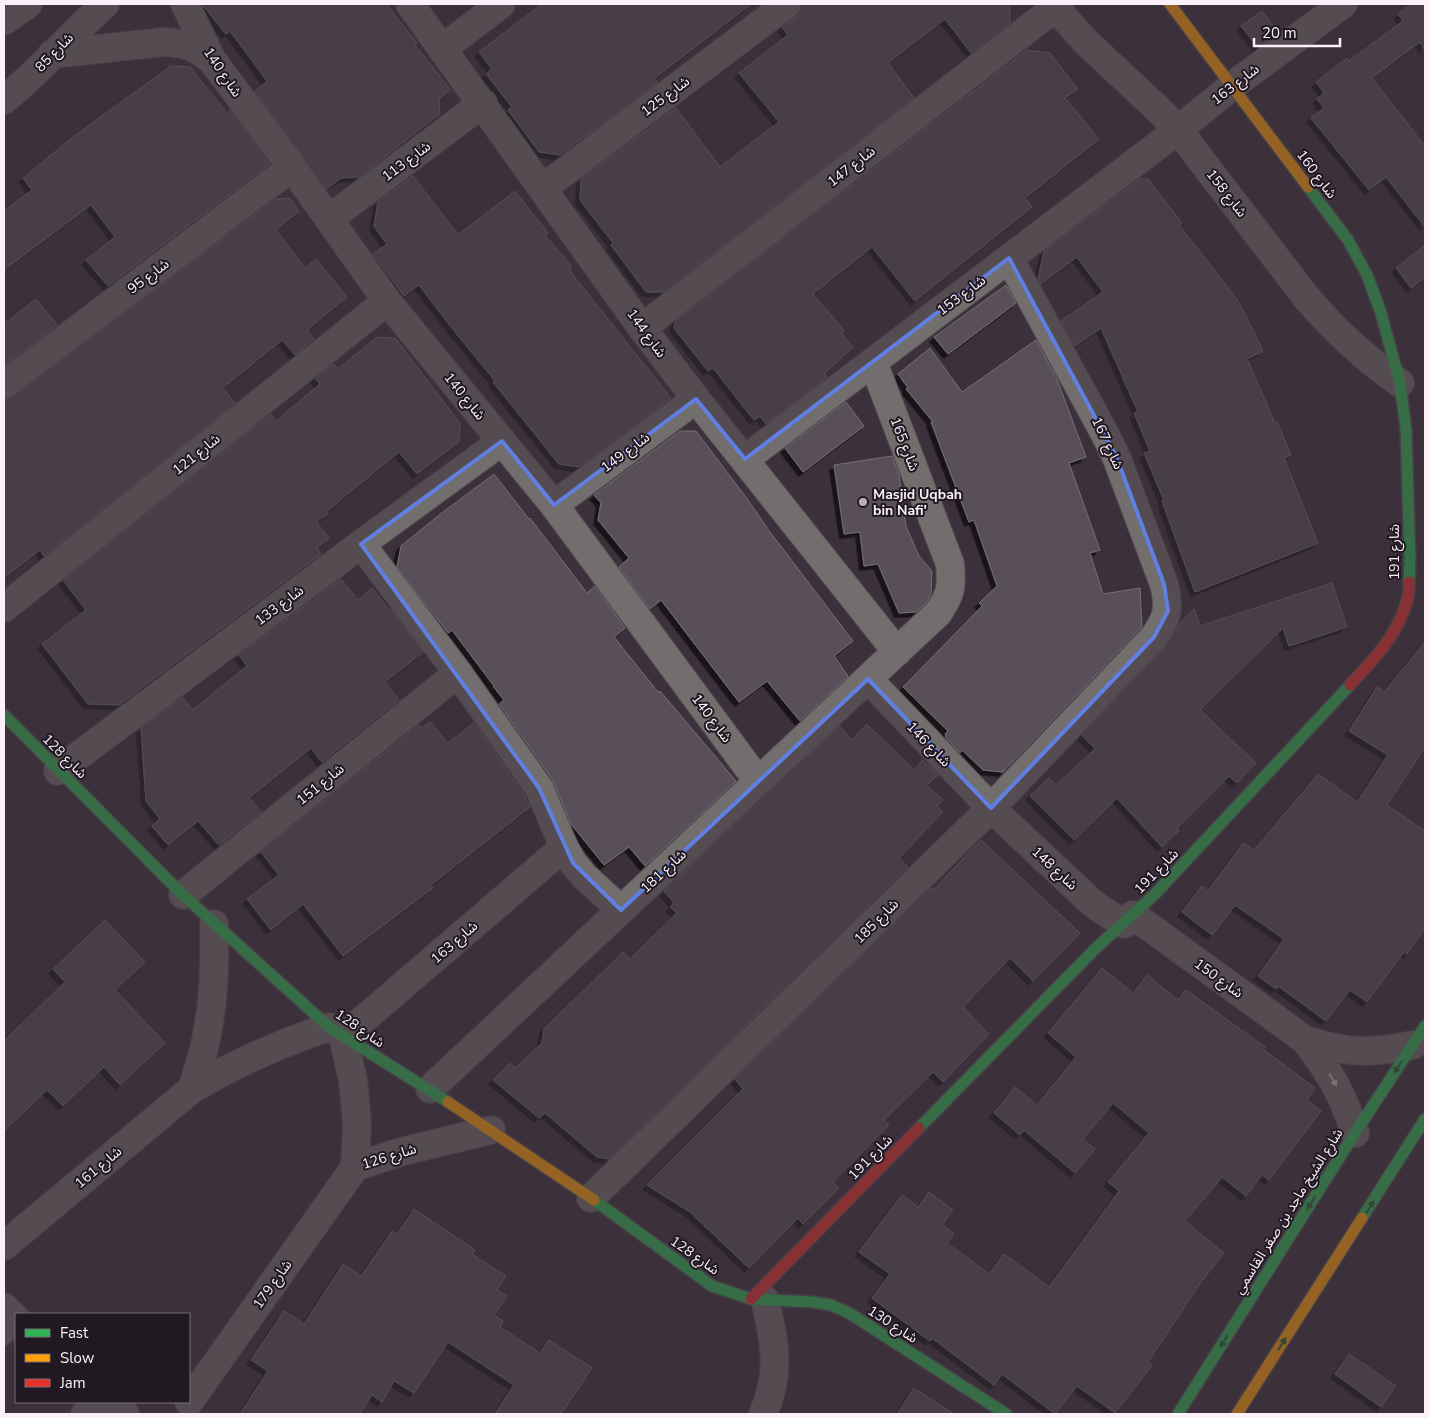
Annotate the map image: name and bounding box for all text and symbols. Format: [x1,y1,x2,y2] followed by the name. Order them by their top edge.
[1254,15,1340,47] scale bar
[1262,23,1297,43] text: 20 m
[31,29,78,77] street label: شارع 85
[198,44,246,101] street label: شارع 140
[1207,60,1264,110] street label: شارع 163
[637,72,694,122] street label: شارع 125
[378,137,435,187] street label: شارع 113
[823,142,880,192] street label: شارع 147
[1291,146,1341,203] street label: شارع 160
[1201,165,1251,222] street label: شارع 158
[124,254,174,299] street label: شارع 95
[933,271,990,321] street label: شارع 153
[622,305,671,362] street label: شارع 144
[439,369,490,425] street label: شارع 140
[1086,414,1128,473] street label: شارع 167
[885,415,923,474] street label: شارع 165
[597,428,654,478] street label: شارع 149
[169,429,225,480] street label: شارع 121
[873,485,962,520] place label: Masjid Uqbah bin Nafi'
[857,496,869,508] marker: Masjid Uqbah bin Nafi'
[1385,524,1405,580] street label: شارع 191
[251,581,308,631] street label: شارع 133
[686,690,736,747] street label: شارع 140
[902,718,955,772] street label: شارع 146
[37,730,91,784] street label: شارع 128
[293,759,349,810] street label: شارع 151
[1027,842,1082,895] street label: شارع 148
[636,845,691,898] street label: شارع 181
[1130,845,1183,899] street label: شارع 191
[850,895,904,949] street label: شارع 185
[427,917,482,969] street label: شارع 163
[1190,954,1247,1003] street label: شارع 150
[331,1005,388,1053] street label: شارع 128
[1394,1060,1403,1073] one-way arrow
[1329,1073,1338,1086] one-way arrow
[1229,1125,1348,1298] street label: شارع الشيخ ماجد بن صقر القاسمي
[844,1131,897,1185] street label: شارع 191
[360,1139,419,1175] street label: شارع 126
[71,1142,127,1193] street label: شارع 161
[1306,1197,1315,1210] one-way arrow
[1365,1200,1374,1213] one-way arrow
[666,1232,723,1280] street label: شارع 128
[249,1256,297,1313] street label: شارع 179
[863,1301,921,1349] street label: شارع 130
[15,1313,190,1403] legend
[60,1323,89,1343] text: Fast
[1219,1334,1229,1347] one-way arrow
[1278,1337,1287,1350] one-way arrow
[60,1348,95,1368] text: Slow
[59,1373,86,1393] text: Jam

